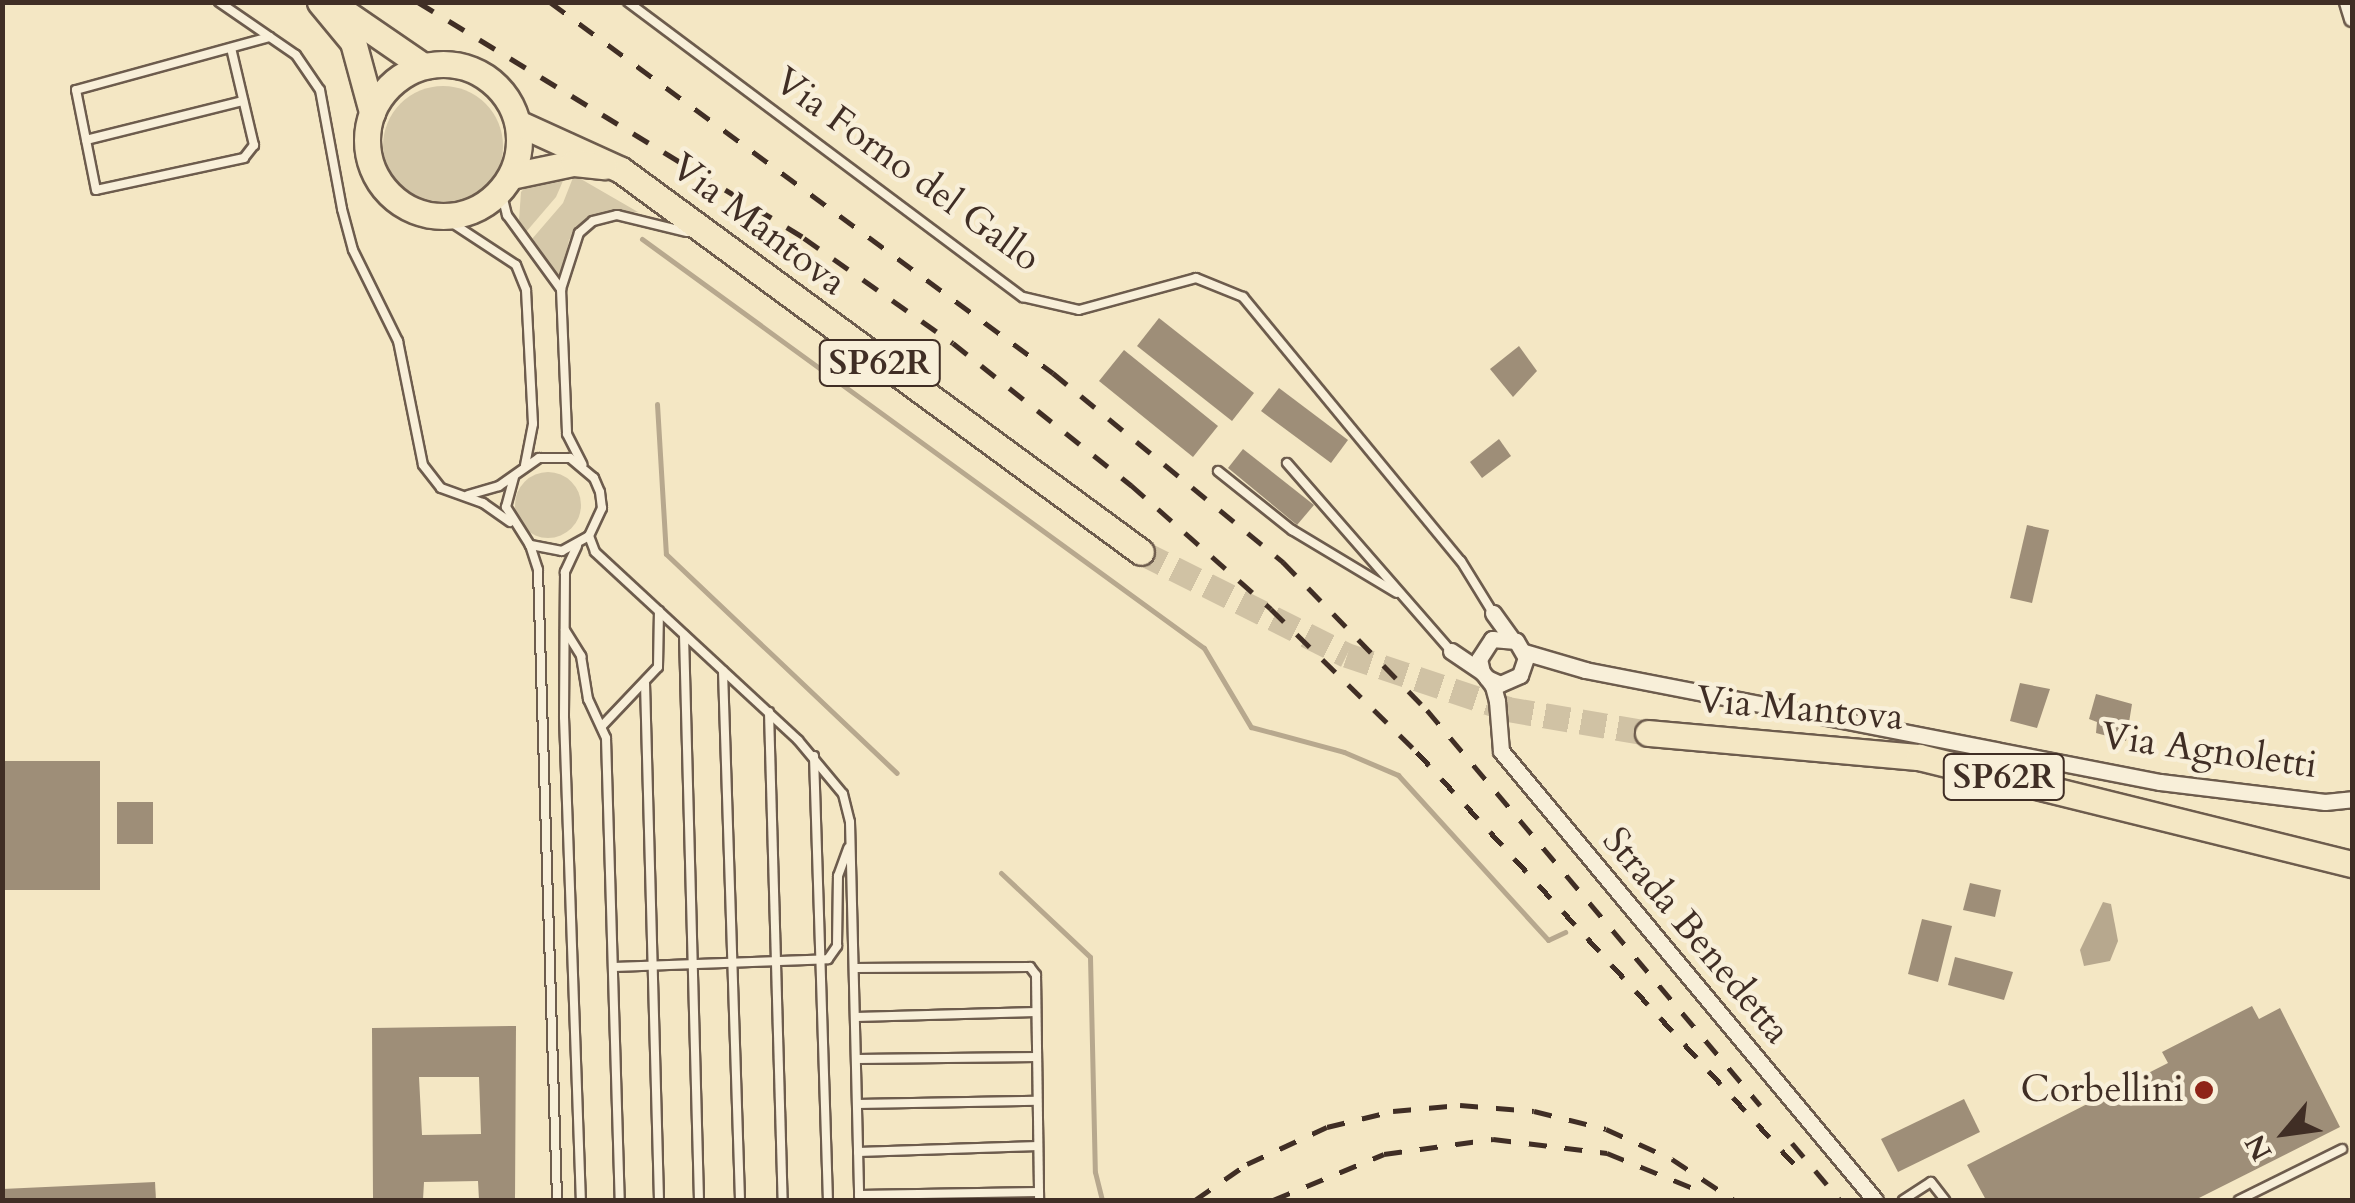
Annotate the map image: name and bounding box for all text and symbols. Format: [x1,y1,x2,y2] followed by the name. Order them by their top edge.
[765,58,1049,282] street label: Via Forno del Gallo
[662,144,854,306] street label: Via Mantova
[818,333,942,393] road number: SP62R
[1695,677,1905,741] street label: Via Mantova
[2098,713,2320,789] street label: Via Agnoletti
[1942,747,2066,807] road number: SP62R
[1592,819,1800,1053] street label: Strada Benedetta
[2021,1067,2184,1113] place label: Corbellini
[2193,1079,2215,1101] marker: Corbellini
[2235,1083,2335,1183] north arrow
[2236,1128,2281,1167] text: N

